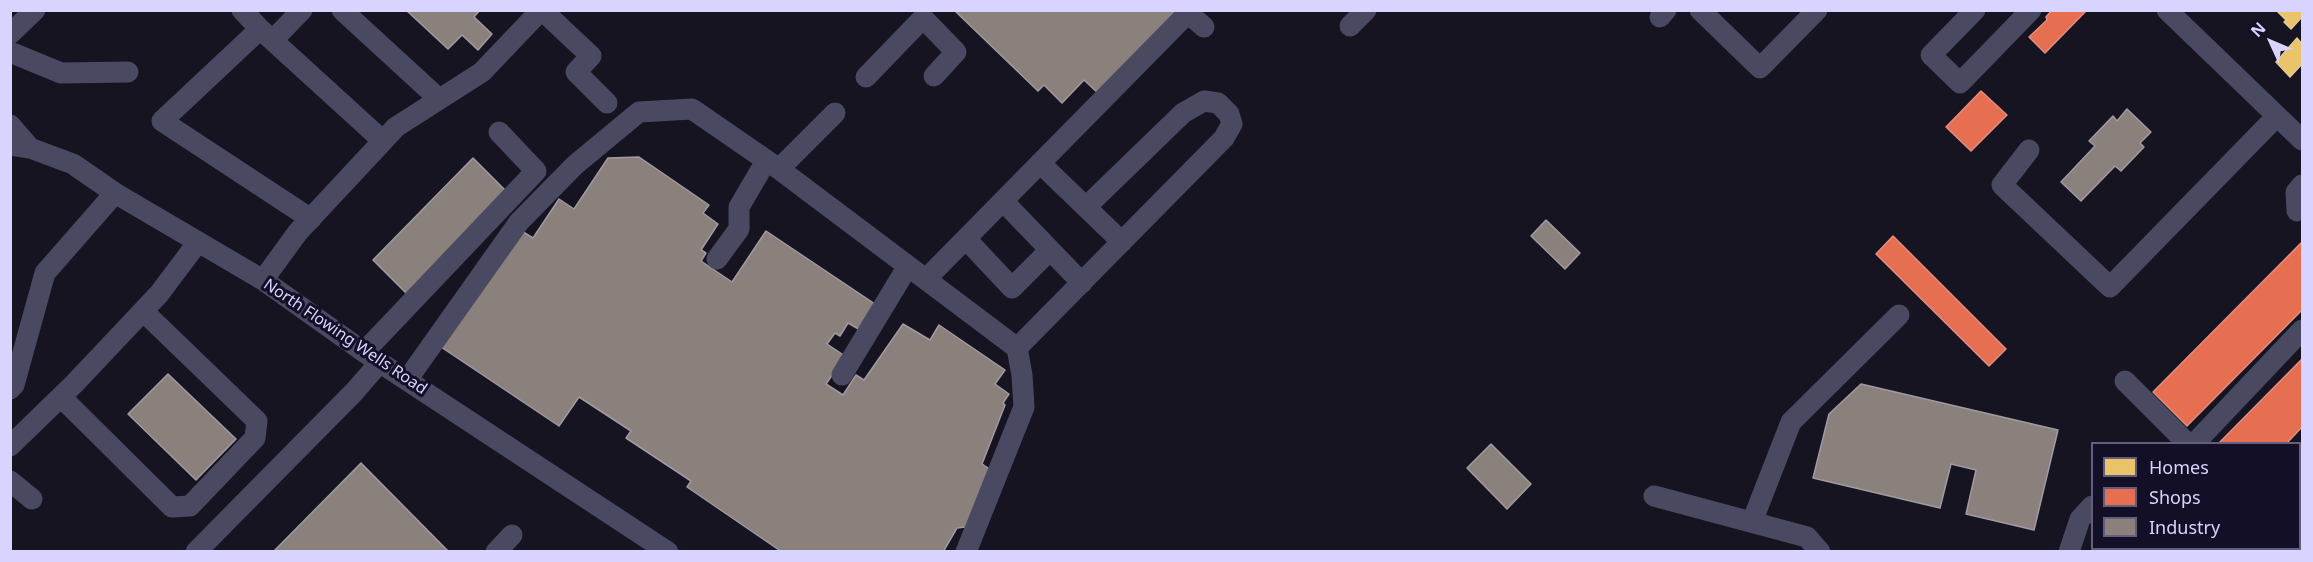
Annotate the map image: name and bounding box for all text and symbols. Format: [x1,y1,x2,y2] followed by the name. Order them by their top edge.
[2241,12,2301,72] north arrow
[2246,17,2270,42] text: N
[260,275,430,399] street label: North Flowing Wells Road
[2091,442,2301,550] legend
[2149,455,2209,479] text: Homes
[2149,485,2201,509] text: Shops
[2149,515,2220,539] text: Industry

